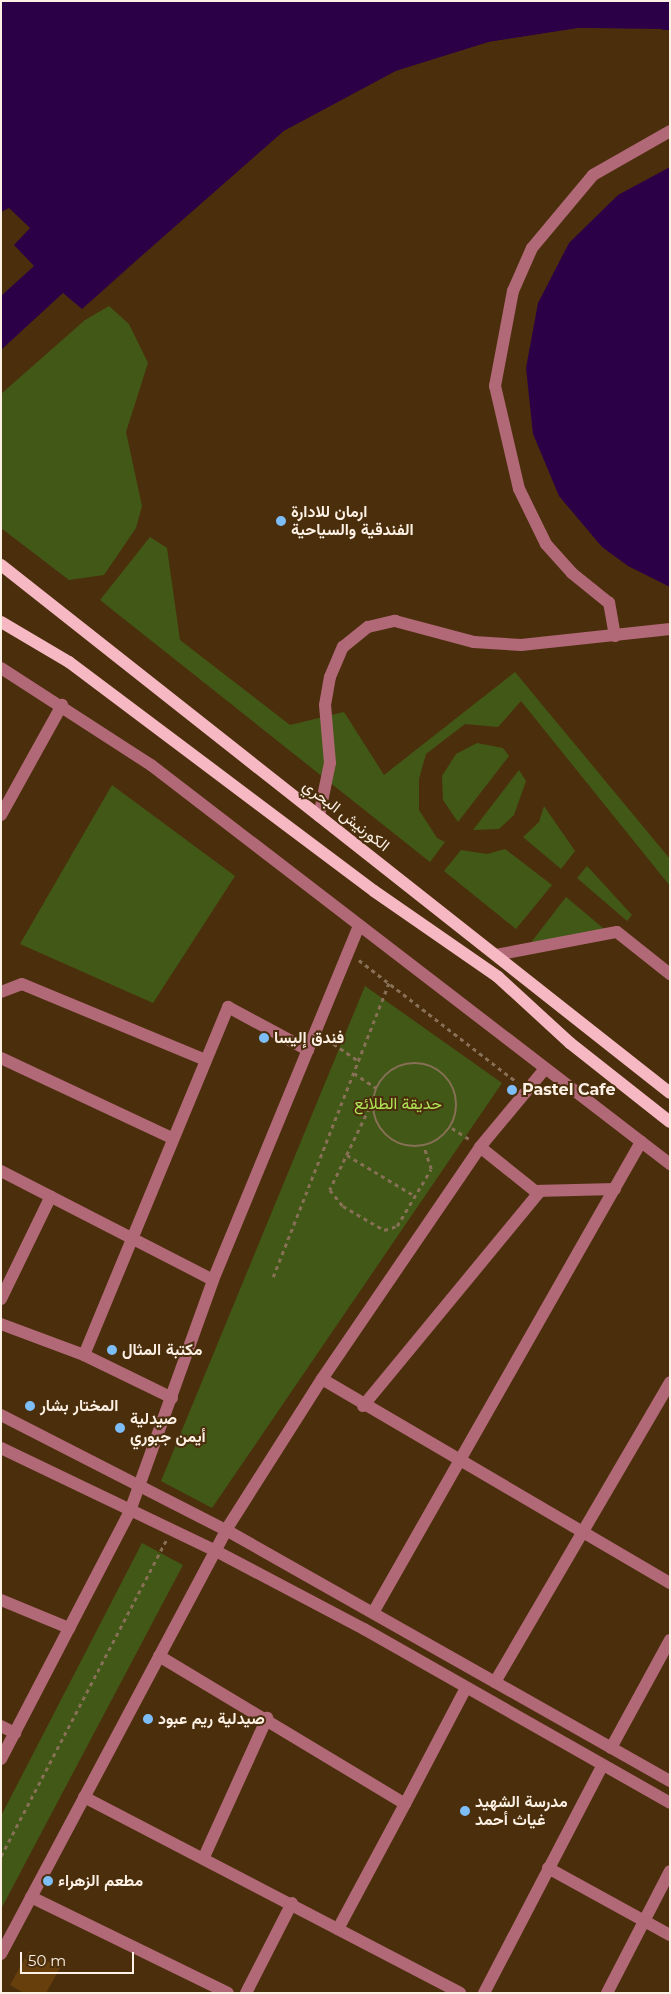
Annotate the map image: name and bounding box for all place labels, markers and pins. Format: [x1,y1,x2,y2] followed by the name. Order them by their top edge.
[291,502,414,540] place label: ارمان للادارة الفندقية والسياحية
[275,515,287,527] marker: ارمان للادارة الفندقية والسياحية
[274,1028,344,1048] place label: فندق إليسا
[258,1032,270,1044] marker: فندق إليسا
[522,1080,616,1100] place label: Pastel Cafe
[506,1084,518,1096] marker: Pastel Cafe
[122,1340,202,1360] place label: مكتبة المثال
[106,1344,118,1356] marker: مكتبة المثال
[40,1396,118,1416] place label: المختار بشار
[24,1400,36,1412] marker: المختار بشار
[130,1409,206,1447] place label: صيدلية أيمن جبوري
[114,1422,126,1434] marker: صيدلية أيمن جبوري
[158,1709,265,1729] place label: صيدلية ريم عبود
[142,1713,154,1725] marker: صيدلية ريم عبود
[475,1792,568,1830] place label: مدرسة الشهيد غياث أحمد
[459,1805,471,1817] marker: مدرسة الشهيد غياث أحمد
[58,1871,143,1891] place label: مطعم الزهراء
[42,1875,54,1887] marker: مطعم الزهراء

